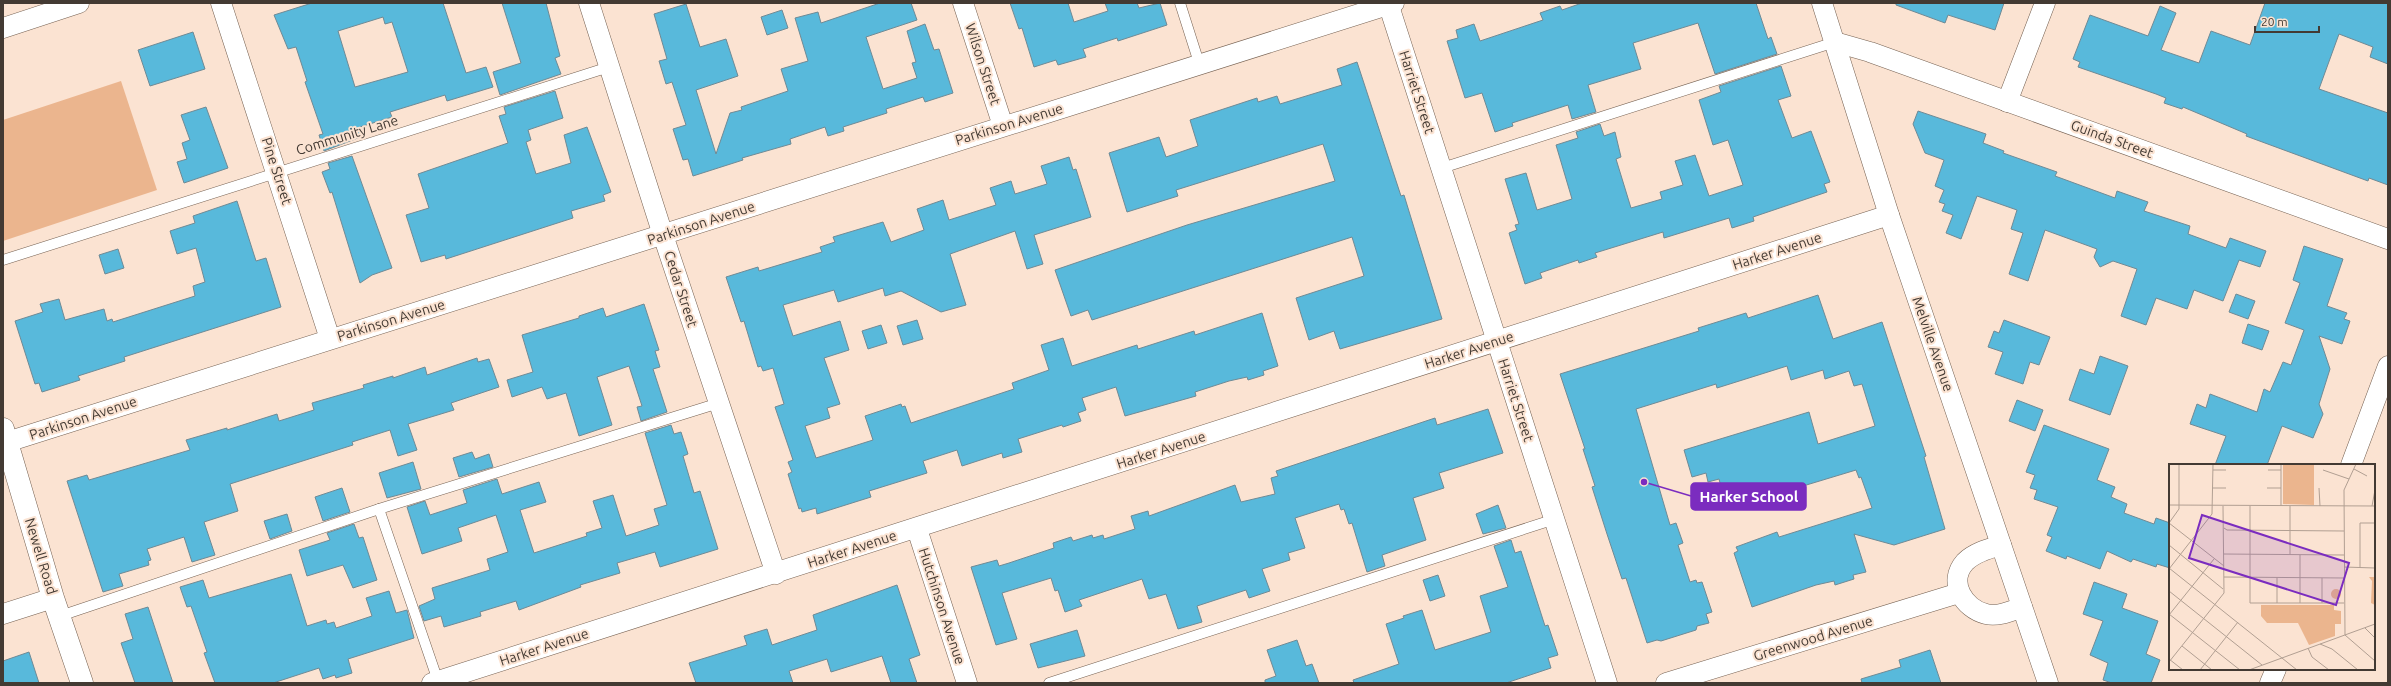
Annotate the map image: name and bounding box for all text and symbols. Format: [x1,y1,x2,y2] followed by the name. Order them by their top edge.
[2255,8,2319,34] scale bar
[2261,15,2288,28] text: 20 m
[962,21,1004,107] street label: Wilson Street
[1396,48,1438,136] street label: Harriet Street
[953,100,1065,148] street label: Parkinson Avenue
[294,112,400,158] street label: Community Lane
[2069,117,2156,161] street label: Guinda Street
[259,135,296,207] street label: Pine Street
[645,198,757,248] street label: Parkinson Avenue
[1731,229,1823,273] street label: Harker Avenue
[661,249,701,330] street label: Cedar Street
[1909,294,1957,394] street label: Melville Avenue
[335,296,447,344] street label: Parkinson Avenue
[1423,328,1515,372] street label: Harker Avenue
[1495,356,1537,444] street label: Harriet Street
[27,393,139,443] street label: Parkinson Avenue
[1115,428,1207,472] street label: Harker Avenue
[2169,464,2375,670] inset map
[1691,483,1806,510] callout: Harker School
[1700,488,1799,505] text: Harker School
[22,516,60,596] street label: Newell Road
[806,527,898,571] street label: Harker Avenue
[916,546,968,666] street label: Hutchinson Avenue
[1751,612,1875,664] street label: Greenwood Avenue
[498,625,590,669] street label: Harker Avenue

